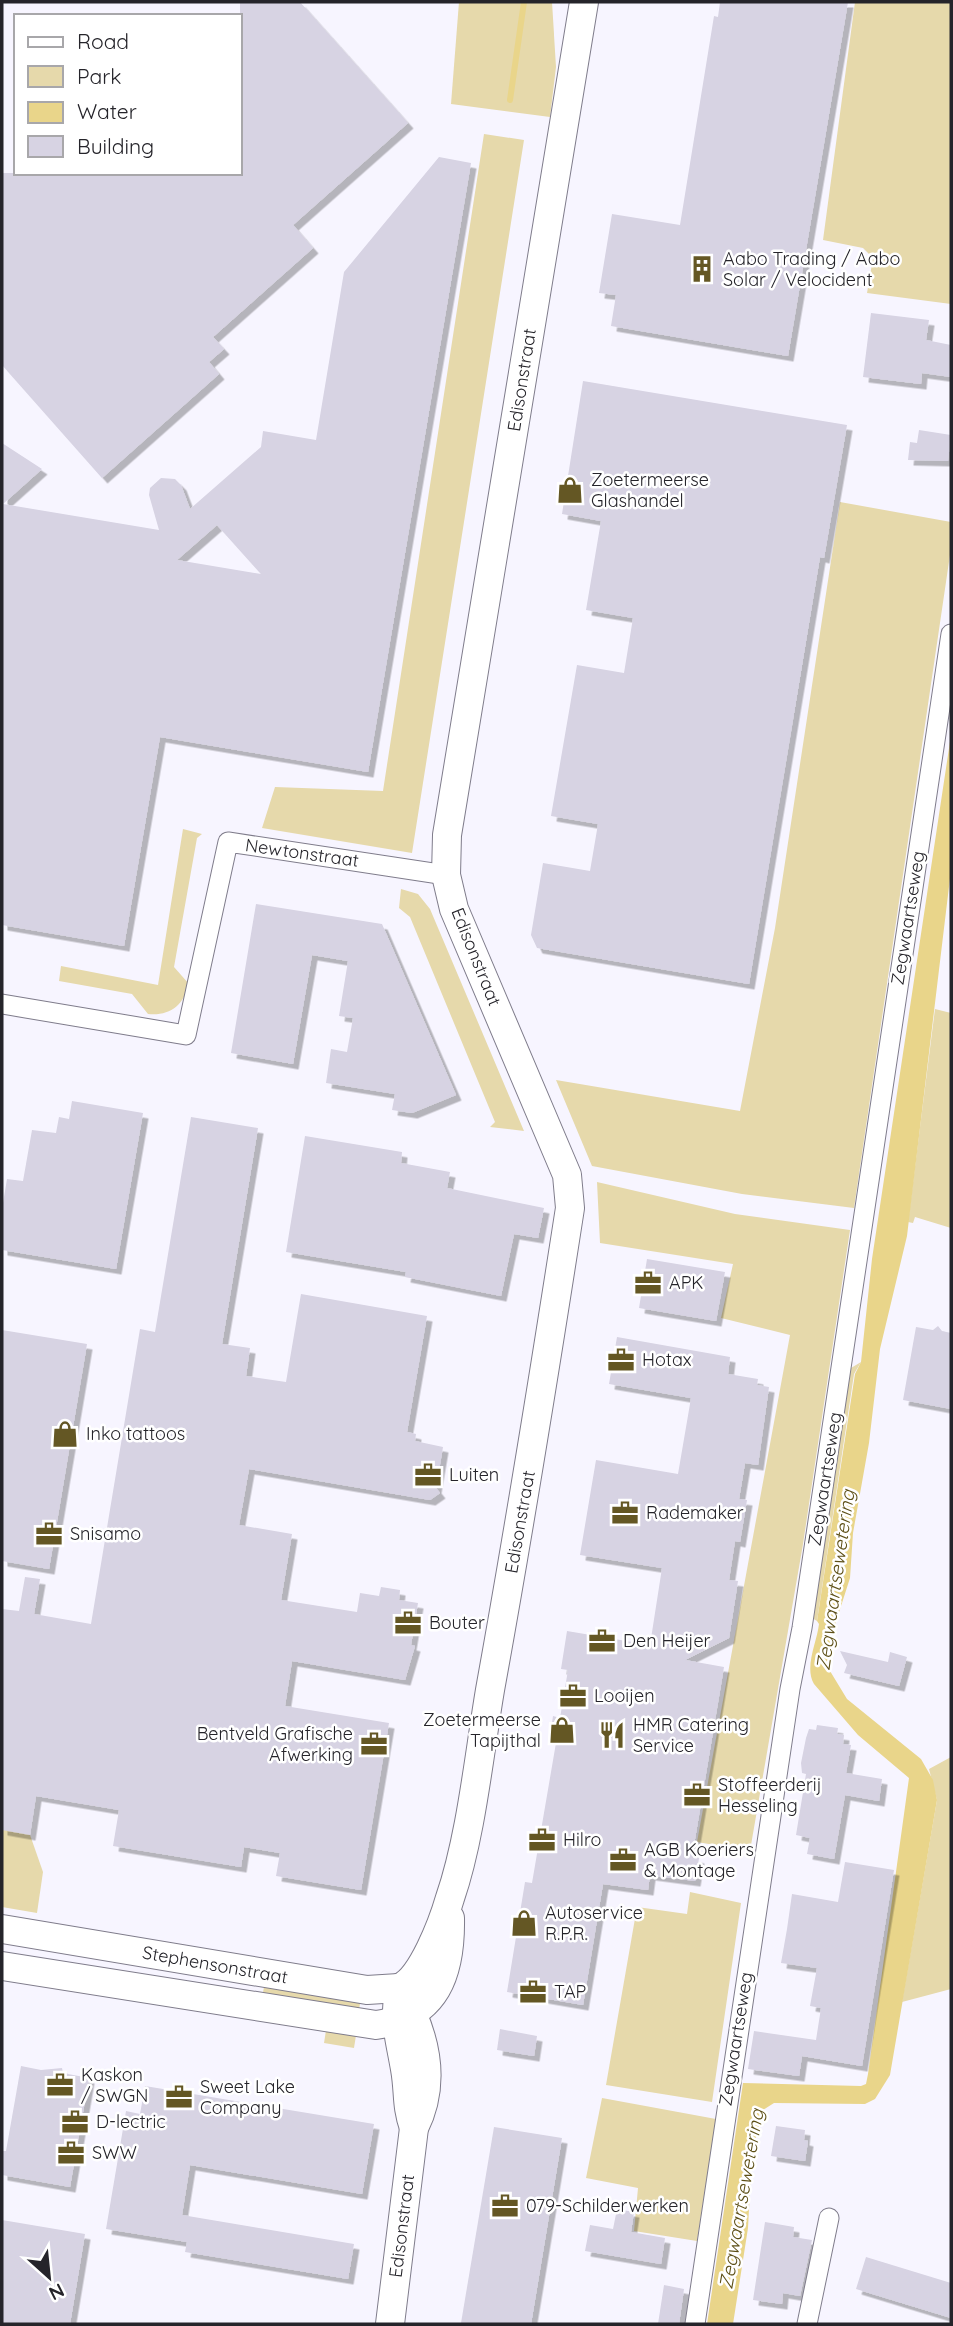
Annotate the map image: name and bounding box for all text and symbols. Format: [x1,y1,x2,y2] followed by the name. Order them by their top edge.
[14,14,242,175] legend
[77,28,129,54] text: Road
[77,63,121,89] text: Park
[77,98,137,124] text: Water
[77,133,154,159] text: Building
[723,247,900,291] place label: Aabo Trading / Aabo Solar / Velocident
[687,254,717,284] building icon: Aabo Trading / Aabo Solar / Velocident
[502,327,541,433] street label: Edisonstraat
[591,468,709,512] place label: Zoetermeerse Glashandel
[555,475,585,505] shop icon: Zoetermeerse Glashandel
[244,833,360,872] street label: Newtonstraat
[886,849,929,987] street label: Zegwaartseweg
[446,904,507,1009] street label: Edisonstraat
[633,1268,663,1298] office icon: APK
[669,1271,704,1294] place label: APK
[606,1345,636,1375] office icon: Hotax
[642,1348,692,1371] place label: Hotax
[803,1410,846,1548] street label: Zegwaartseweg
[50,1419,80,1449] shop icon: Inko tattoos
[86,1422,185,1445] place label: Inko tattoos
[413,1460,443,1490] office icon: Luiten
[449,1463,499,1486] place label: Luiten
[499,1469,540,1575] street label: Edisonstraat
[810,1487,860,1672] water label: Zegwaartsewetering
[610,1498,640,1528] office icon: Rademaker
[646,1501,744,1524] place label: Rademaker
[34,1519,64,1549] office icon: Snisamo
[70,1522,141,1545] place label: Snisamo
[393,1608,423,1638] office icon: Bouter
[429,1611,485,1634] place label: Bouter
[587,1626,617,1656] office icon: Den Heijer
[623,1629,711,1652] place label: Den Heijer
[558,1681,588,1711] office icon: Looijen
[594,1684,655,1707] place label: Looijen
[423,1708,541,1752] place label: Zoetermeerse Tapijthal
[633,1713,749,1757] place label: HMR Catering Service
[547,1715,577,1745] shop icon: Zoetermeerse Tapijthal
[597,1720,627,1750] restaurant icon: HMR Catering Service
[197,1722,353,1766] place label: Bentveld Grafische Afwerking
[359,1729,389,1759] office icon: Bentveld Grafische Afwerking
[718,1773,822,1817] place label: Stoffeerderij Hesseling
[682,1780,712,1810] office icon: Stoffeerderij Hesseling
[527,1825,557,1855] office icon: Hilro
[563,1828,601,1851] place label: Hilro
[644,1838,754,1882] place label: AGB Koeriers & Montage
[608,1845,638,1875] office icon: AGB Koeriers & Montage
[545,1901,643,1945] place label: Autoservice R.P.R.
[509,1908,539,1938] shop icon: Autoservice R.P.R.
[141,1940,290,1989] street label: Stephensonstraat
[714,1970,757,2108] street label: Zegwaartseweg
[518,1977,548,2007] office icon: TAP
[554,1980,586,2003] place label: TAP
[81,2063,148,2107] place label: Kaskon / SWGN
[45,2070,75,2100] office icon: Kaskon / SWGN
[200,2075,295,2119] place label: Sweet Lake Company
[164,2082,194,2112] office icon: Sweet Lake Company
[713,2106,769,2291] water label: Zegwaartsewetering
[60,2107,90,2137] office icon: D-lectric
[96,2110,166,2133] place label: D-lectric
[56,2138,86,2168] office icon: SWW
[92,2141,137,2164] place label: SWW
[384,2173,419,2279] street label: Edisonstraat
[490,2191,520,2221] office icon: 079-Schilderwerken
[526,2194,689,2217] place label: 079-Schilderwerken
[14,2242,84,2312] north arrow
[45,2278,68,2306] text: N

